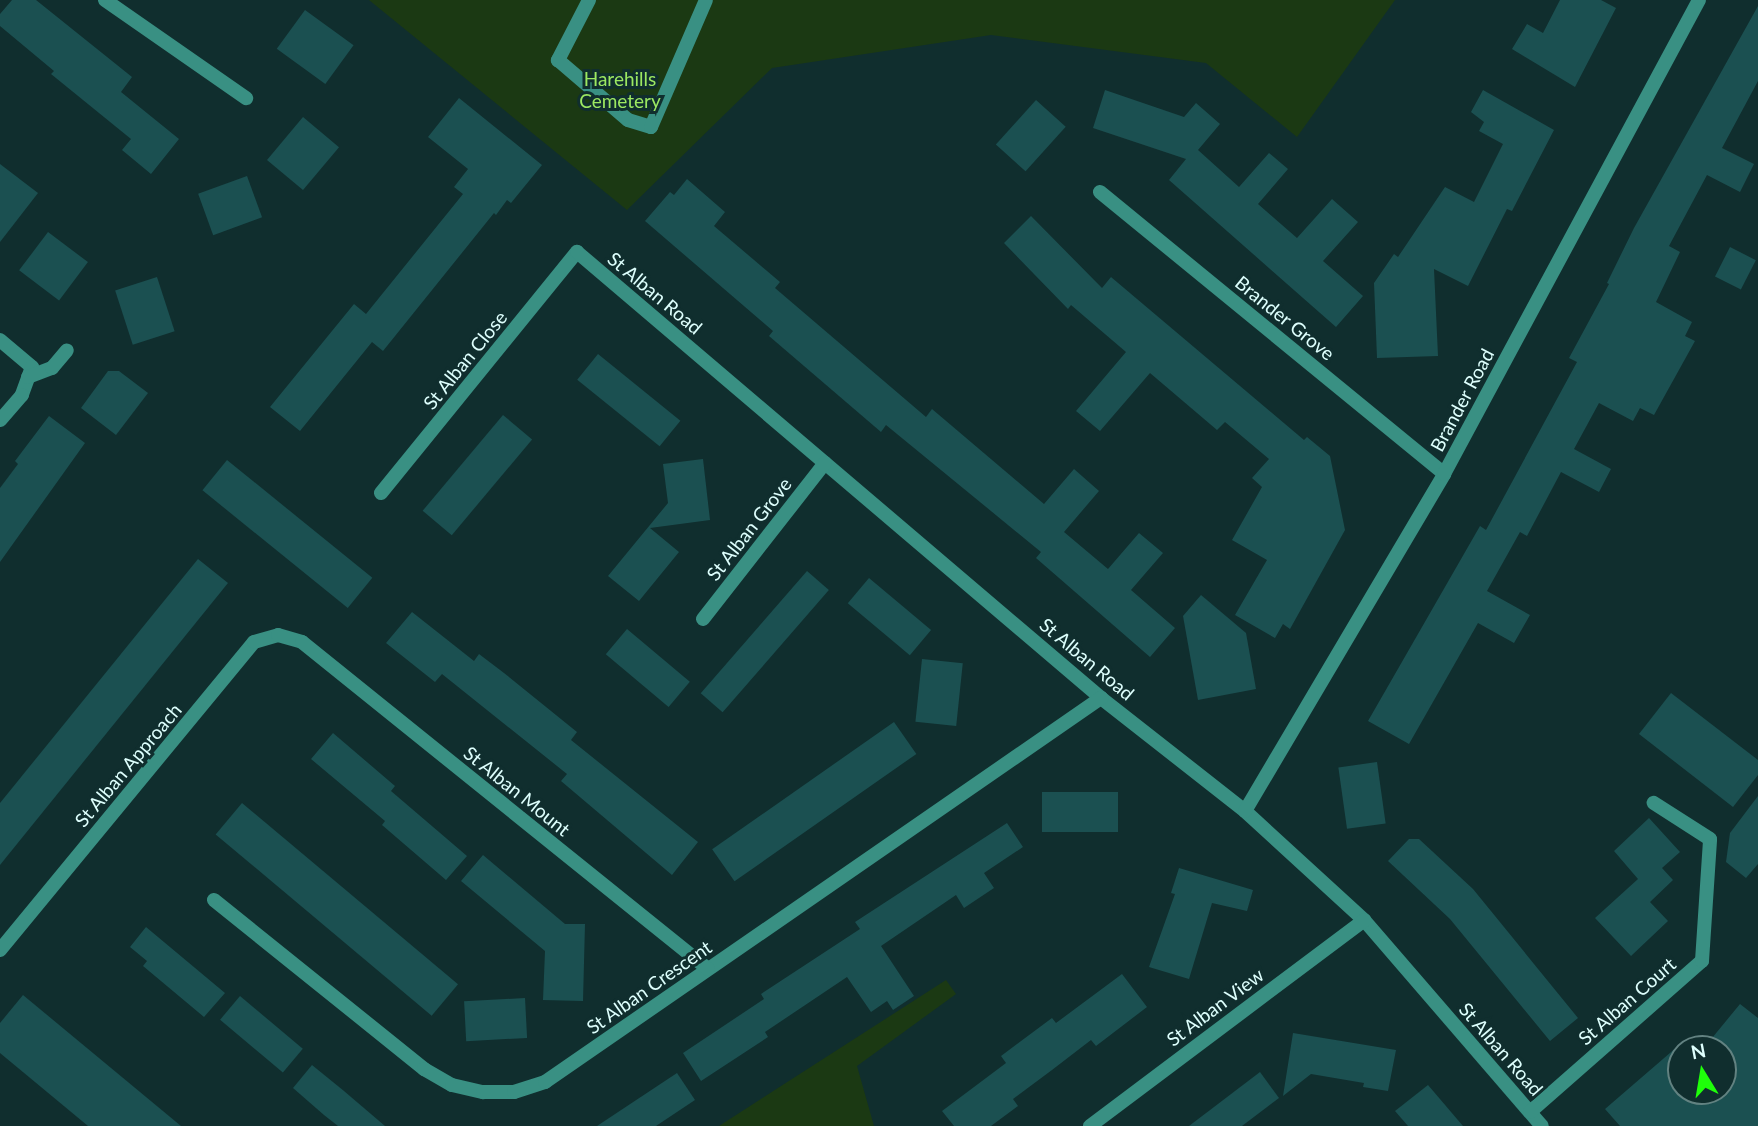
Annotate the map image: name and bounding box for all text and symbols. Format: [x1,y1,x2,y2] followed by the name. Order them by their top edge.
[579,68,661,112] park label: Harehills Cemetery
[603,247,707,339] street label: St Alban Road
[1231,271,1339,365] street label: Brander Grove
[418,306,512,414] street label: St Alban Close
[1425,345,1499,455] street label: Brander Road
[702,473,796,585] street label: St Alban Grove
[1035,613,1139,705] street label: St Alban Road
[69,698,187,832] street label: St Alban Approach
[459,741,575,841] street label: St Alban Mount
[582,935,716,1039] street label: St Alban Crescent
[1573,952,1681,1050] street label: St Alban Court
[1162,963,1268,1051] street label: St Alban View
[1454,998,1548,1100] street label: St Alban Road
[1667,1035,1737,1105] north arrow
[1689,1038,1708,1064] text: N

